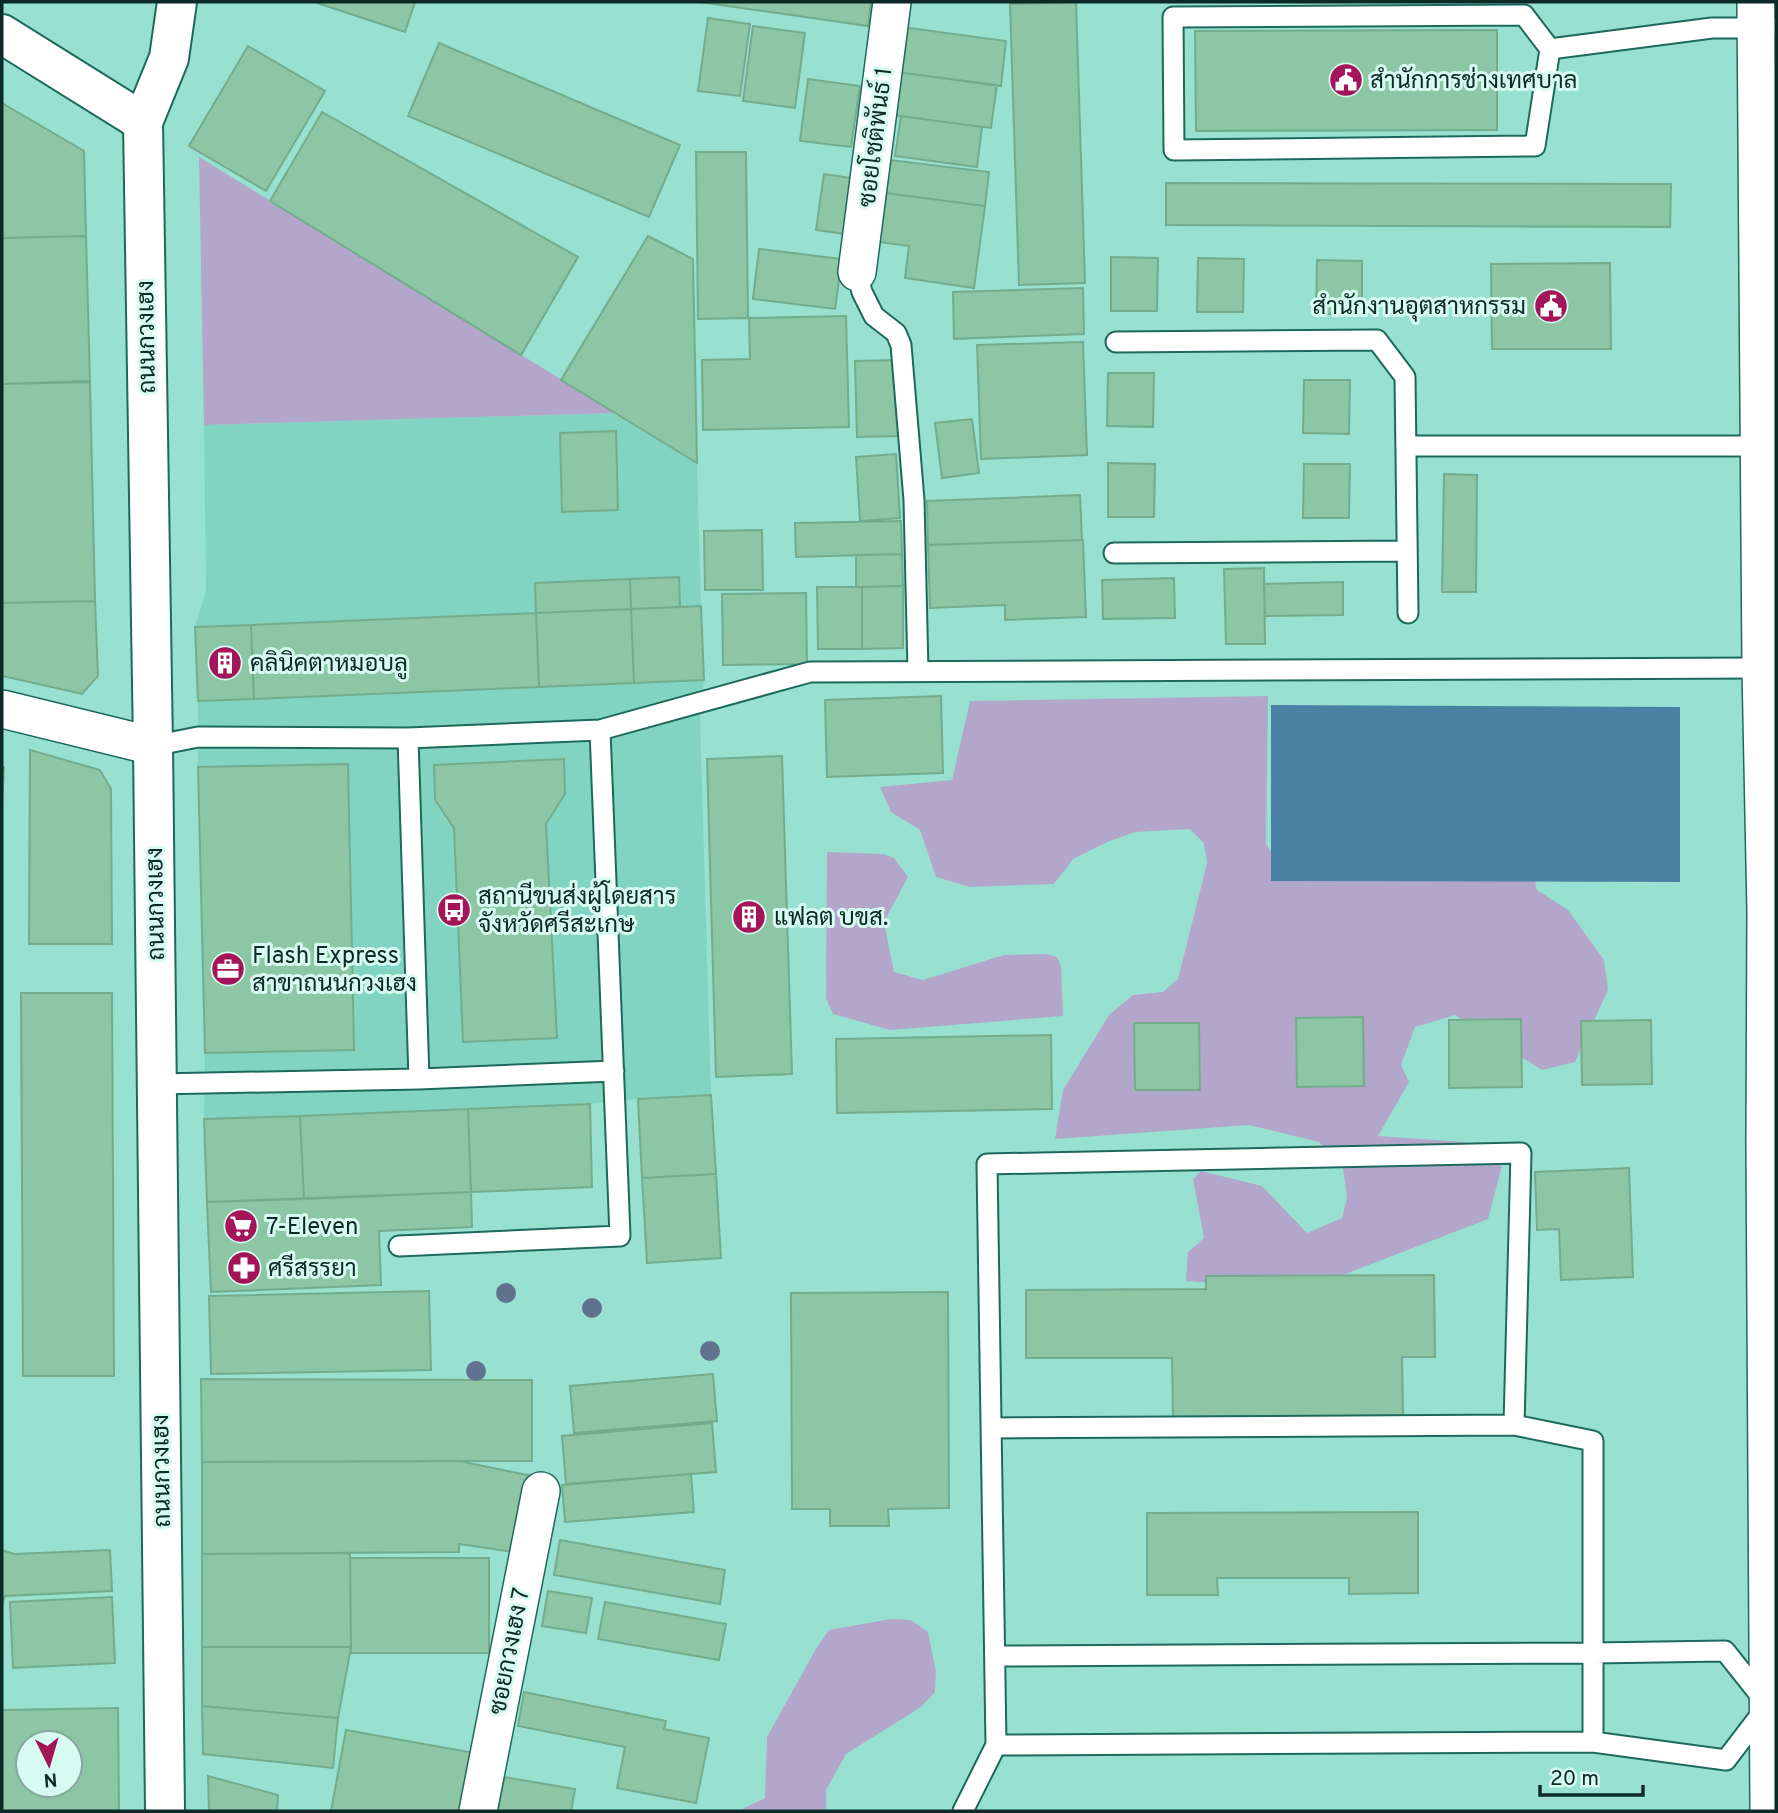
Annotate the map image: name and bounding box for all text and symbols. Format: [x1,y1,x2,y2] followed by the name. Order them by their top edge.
[1327,61,1365,99] public building icon: สำนักการช่างเทศบาล
[851,65,900,209] street label: ซอยโชติพันธ์ 1
[1370,66,1578,97] place label: สำนักการช่างเทศบาล
[132,280,164,394] street label: ถนนกวงเฮง
[1532,287,1570,325] public building icon: สำนักงานอุตสาหกรรม
[1312,292,1526,323] place label: สำนักงานอุตสาหกรรม
[206,644,244,682] building icon: คลินิคตาหมอบลู
[250,649,408,680] place label: คลินิคตาหมอบลู
[141,847,173,961] street label: ถนนกวงเฮง
[478,880,676,941] place label: สถานีขนส่งผู้โดยสาร จังหวัดศรีสะเกษ
[435,891,473,929] bus stop icon: สถานีขนส่งผู้โดยสาร จังหวัดศรีสะเกษ
[730,898,768,936] building icon: แฟลต บขส.
[774,904,888,934] place label: แฟลต บขส.
[252,942,417,1000] place label: Flash Express สาขาถนนกวงเฮง
[209,950,247,988] office icon: Flash Express สาขาถนนกวงเฮง
[222,1207,260,1245] supermarket icon: 7-Eleven
[266,1213,359,1243] place label: 7-Eleven
[225,1249,263,1287] pharmacy icon: ศรีสรรยา
[268,1253,357,1285] place label: ศรีสรรยา
[147,1414,179,1528] street label: ถนนกวงเฮง
[484,1585,538,1717] street label: ซอยกวงเฮง 7
[14,1729,84,1799] north arrow
[1540,1754,1643,1798] scale bar
[42,1766,58,1791] text: N
[1550,1766,1599,1793] text: 20 m

